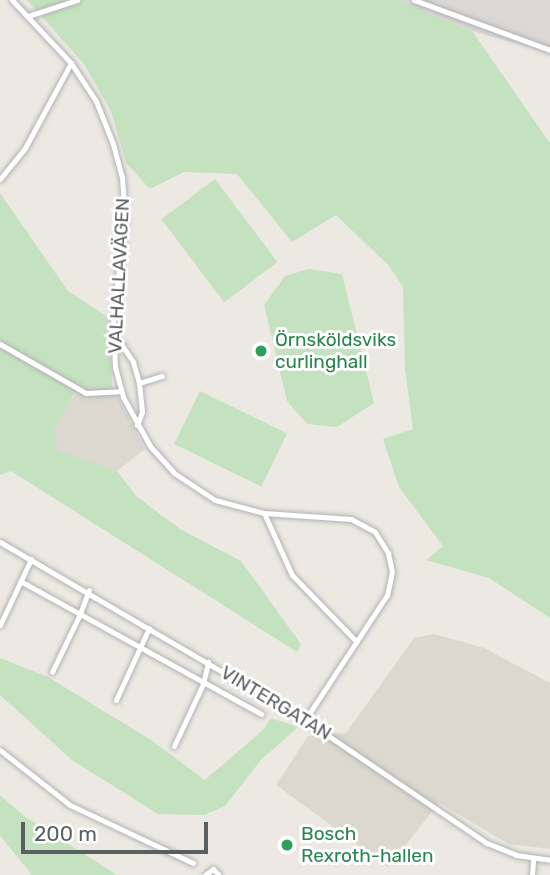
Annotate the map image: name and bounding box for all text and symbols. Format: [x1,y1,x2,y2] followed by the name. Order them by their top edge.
[104,197,134,355] street label: VALHALLAVÄGEN
[275,329,396,373] place label: Örnsköldsviks curlinghall
[253,343,269,359] marker: Örnsköldsviks curlinghall
[216,661,336,745] street label: VINTERGATAN
[24,808,212,852] scale bar
[34,821,97,846] text: 200 m
[301,823,433,867] place label: Bosch Rexroth-hallen
[279,837,295,853] marker: Bosch Rexroth-hallen

